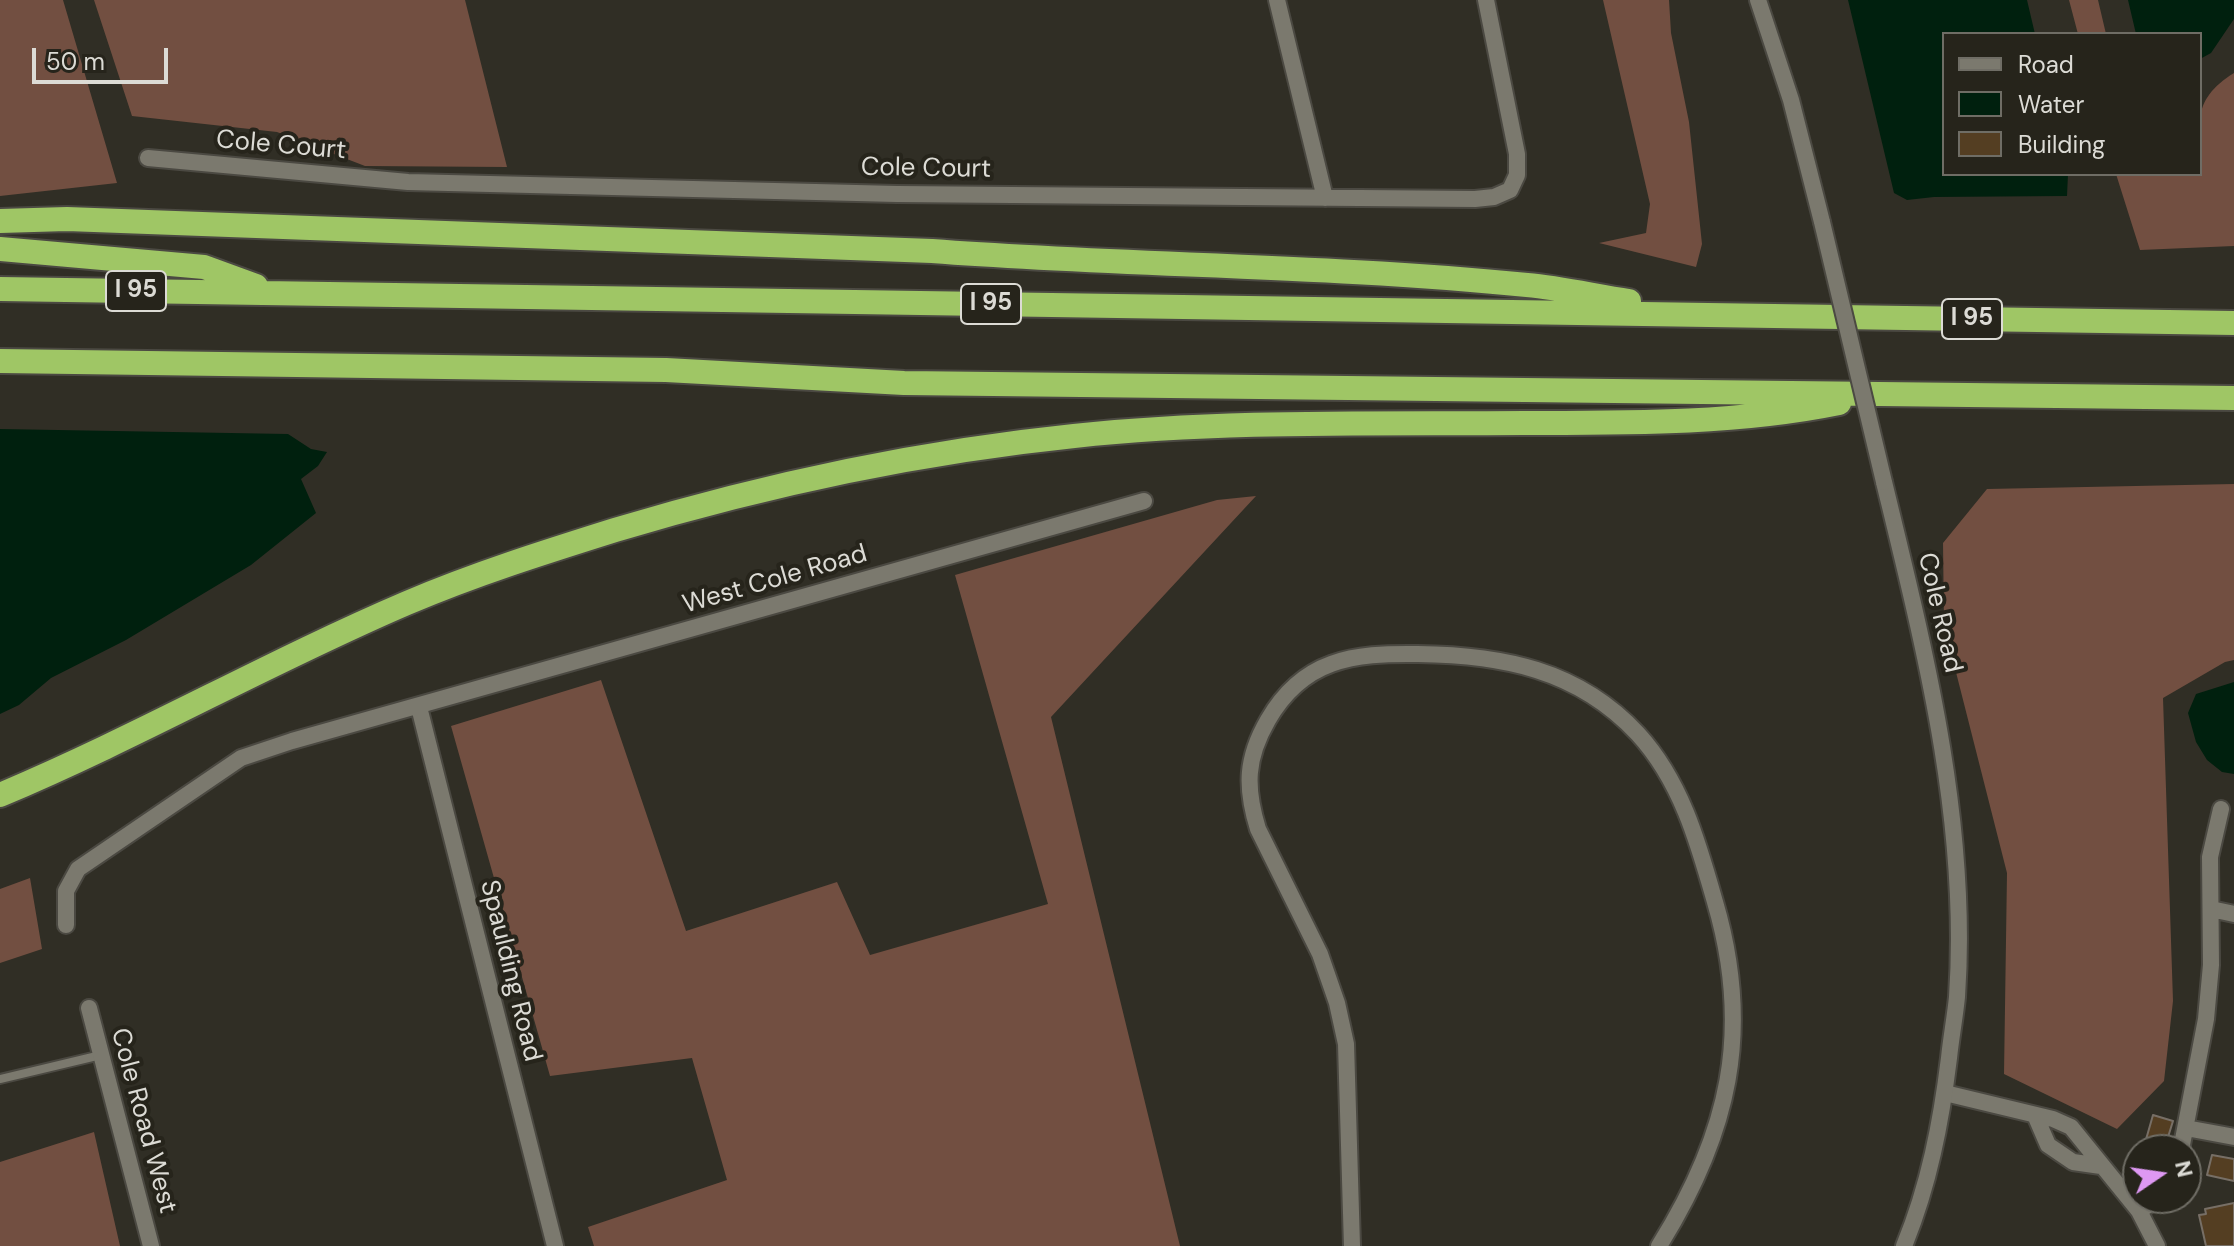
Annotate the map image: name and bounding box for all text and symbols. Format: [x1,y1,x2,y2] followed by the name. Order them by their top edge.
[36,32,172,82] scale bar
[1942,32,2202,176] legend
[46,46,105,77] text: 50 m
[2018,49,2074,80] text: Road
[2018,89,2084,120] text: Water
[215,125,347,167] street label: Cole Court
[2018,129,2105,160] text: Building
[861,152,991,186] street label: Cole Court
[106,271,166,311] road number: I 95
[961,284,1021,324] road number: I 95
[1942,299,2002,339] road number: I 95
[679,539,871,621] street label: West Cole Road
[1910,550,1968,676] street label: Cole Road
[472,877,548,1065] street label: Spaulding Road
[103,1025,183,1217] street label: Cole Road West
[2122,1134,2202,1214] north arrow
[2168,1158,2200,1180] text: N

